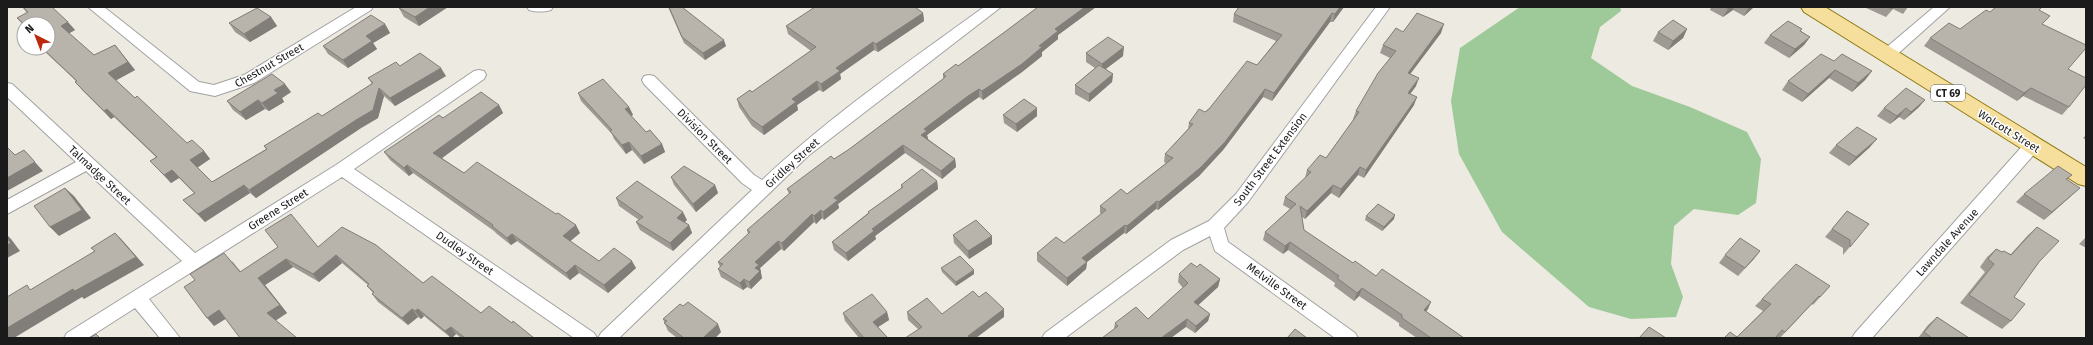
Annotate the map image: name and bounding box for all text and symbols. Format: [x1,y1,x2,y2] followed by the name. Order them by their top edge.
[16,16,56,56] north arrow
[23,22,37,36] text: N
[233,40,306,90] street label: Chestnut Street
[1931,85,1965,101] road number: CT 69
[674,106,735,167] street label: Division Street
[1975,107,2042,156] street label: Wolcott Street
[1231,110,1310,209] street label: South Street Extension
[763,136,822,191] street label: Gridley Street
[66,143,134,208] street label: Talmadge Street
[246,186,311,233] street label: Greene Street
[1914,206,1981,279] street label: Lawndale Avenue
[433,229,496,278] street label: Dudley Street
[1244,260,1309,313] street label: Melville Street

